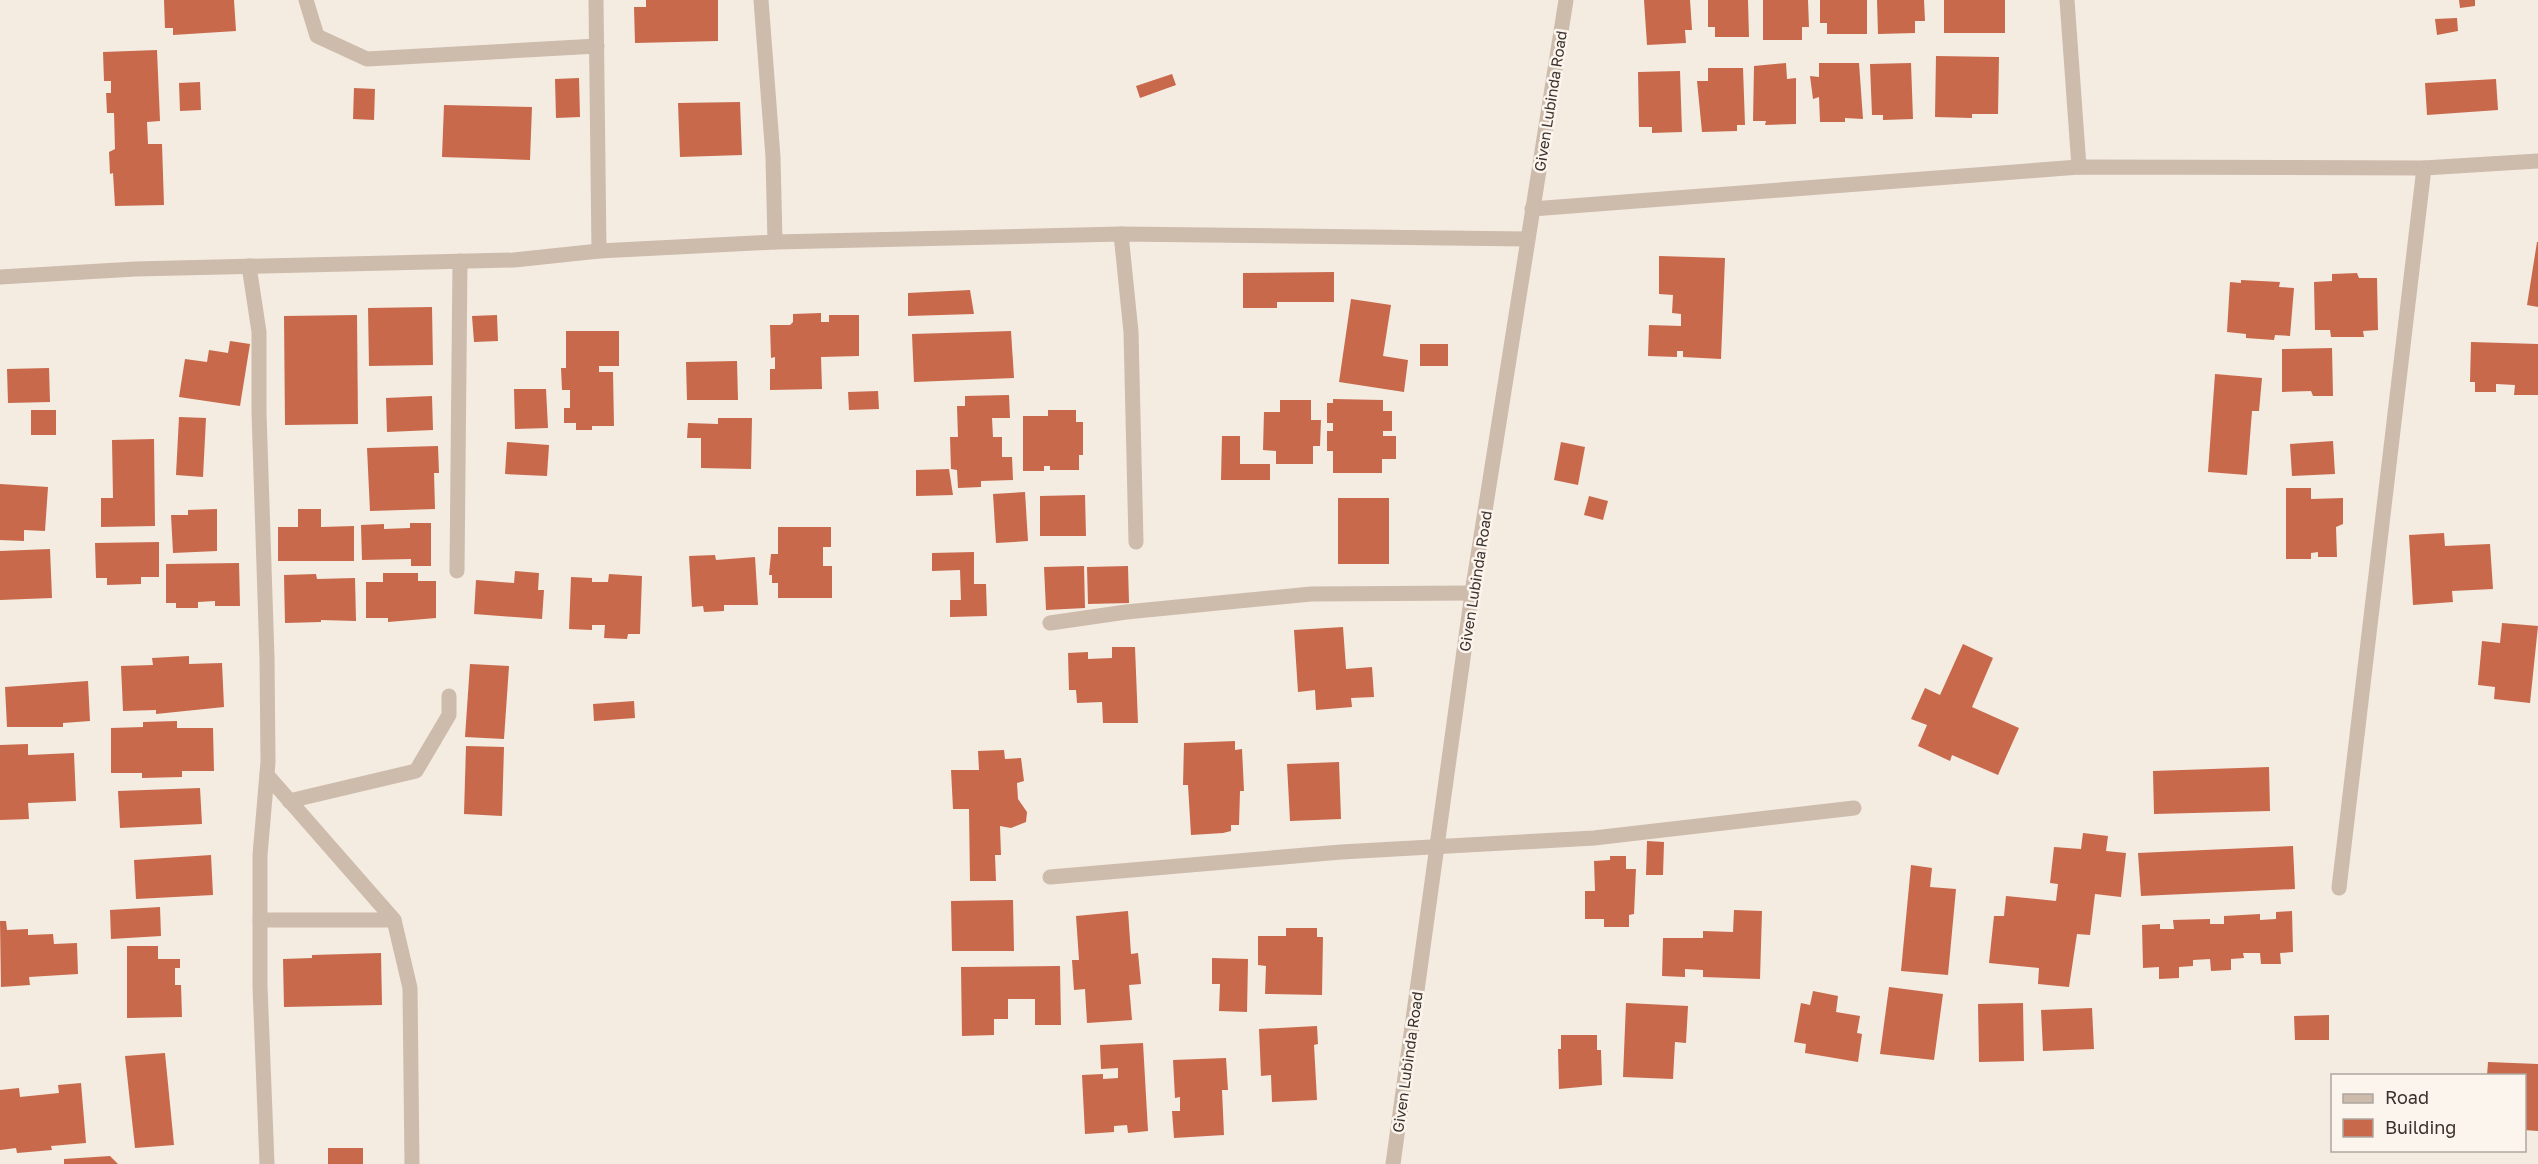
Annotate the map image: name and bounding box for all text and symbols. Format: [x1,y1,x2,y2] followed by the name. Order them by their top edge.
[1530,29,1570,173] street label: Given Lubinda Road
[1455,509,1495,653] street label: Given Lubinda Road
[1388,990,1426,1134] street label: Given Lubinda Road
[2331,1074,2526,1152] legend
[2385,1086,2429,1108] text: Road
[2385,1116,2456,1138] text: Building

